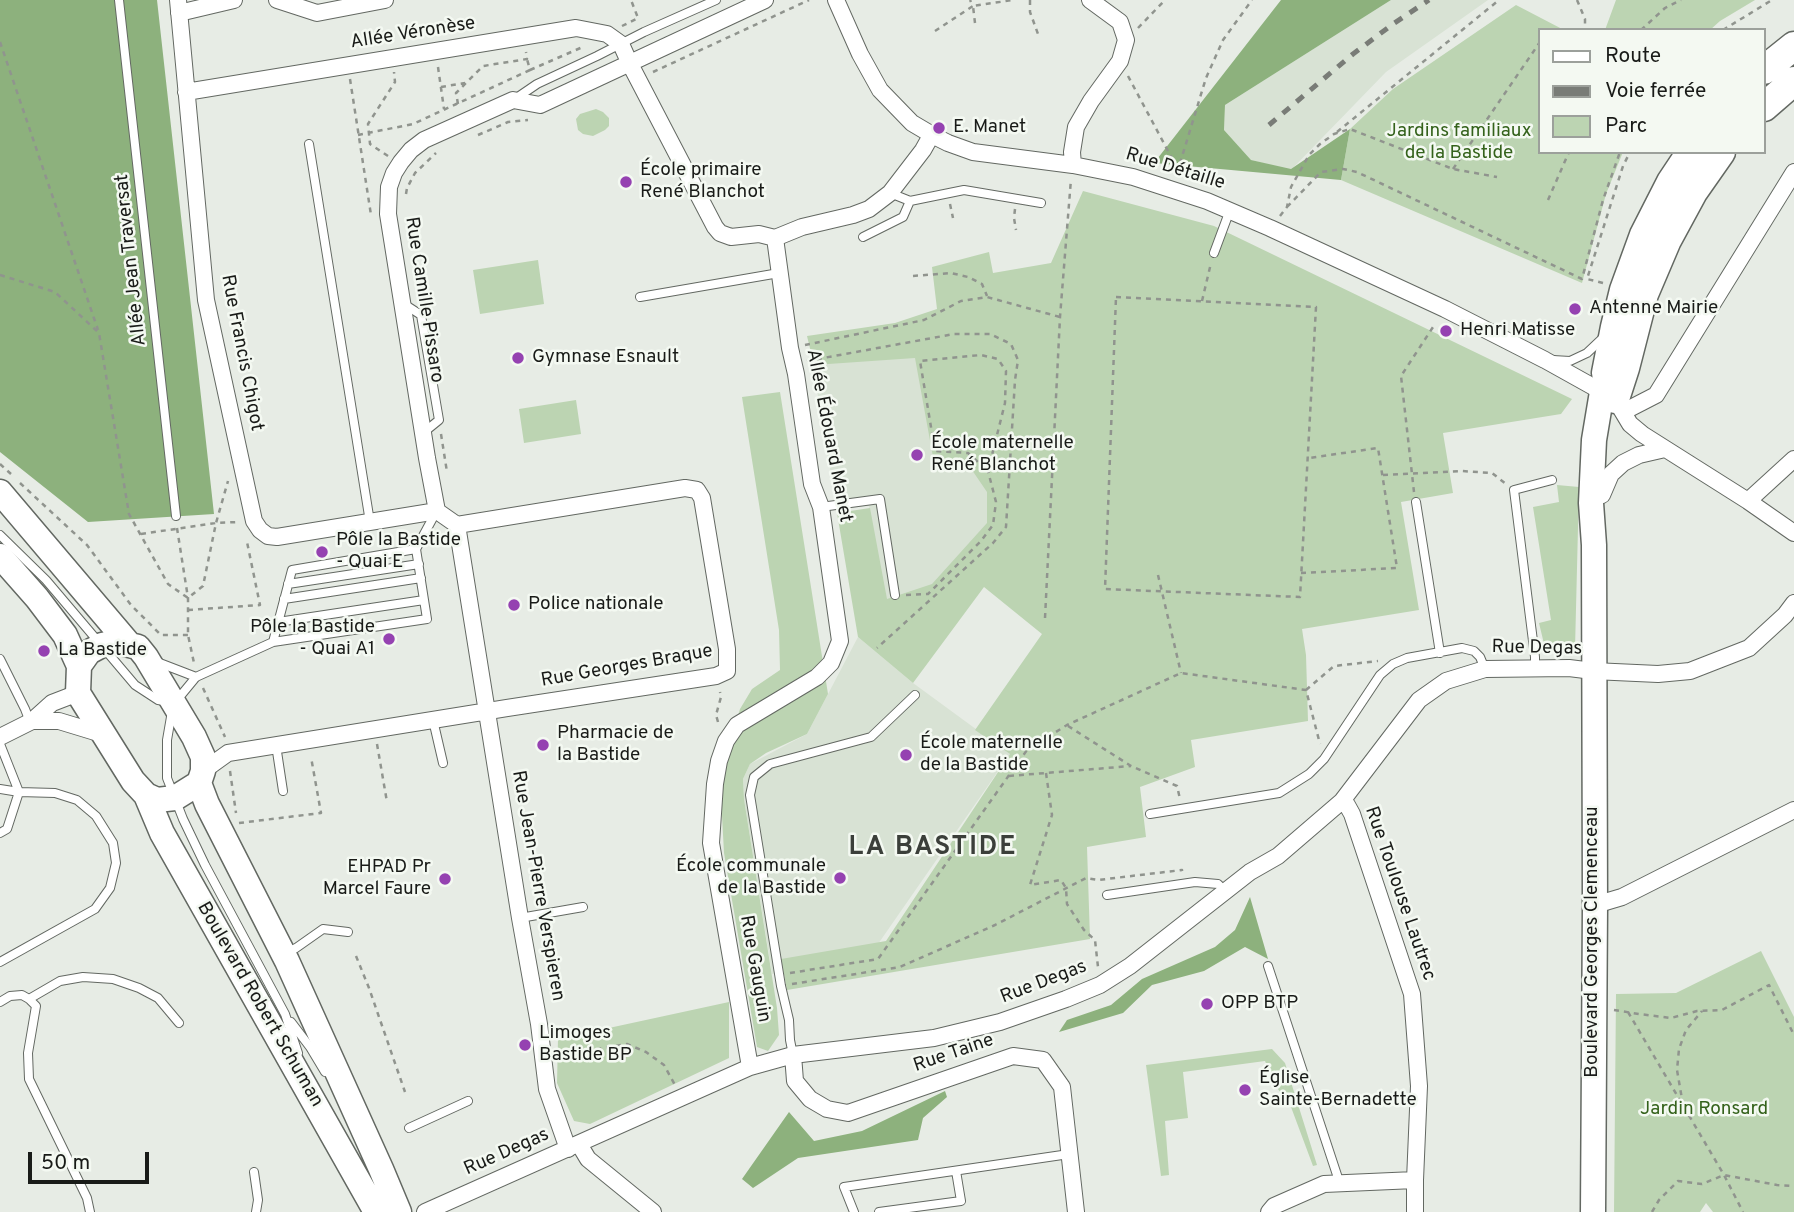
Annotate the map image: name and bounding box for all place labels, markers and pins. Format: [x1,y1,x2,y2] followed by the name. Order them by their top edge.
[953,117,1026,139] place label: E. Manet
[931,120,947,136] marker: E. Manet
[640,160,765,204] place label: École primaire René Blanchot
[618,174,634,190] marker: École primaire René Blanchot
[1589,298,1718,320] place label: Antenne Mairie
[1567,301,1583,317] marker: Antenne Mairie
[1460,320,1575,342] place label: Henri Matisse
[1438,323,1454,339] marker: Henri Matisse
[532,347,679,369] place label: Gymnase Esnault
[510,350,526,366] marker: Gymnase Esnault
[931,433,1074,477] place label: École maternelle René Blanchot
[909,447,925,463] marker: École maternelle René Blanchot
[336,530,461,574] place label: Pôle la Bastide - Quai E
[314,544,330,560] marker: Pôle la Bastide - Quai E
[528,594,663,616] place label: Police nationale
[506,597,522,613] marker: Police nationale
[250,617,375,661] place label: Pôle la Bastide - Quai A1
[381,631,397,647] marker: Pôle la Bastide - Quai A1
[58,640,147,662] place label: La Bastide
[36,643,52,659] marker: La Bastide
[557,723,674,767] place label: Pharmacie de la Bastide
[920,733,1063,777] place label: École maternelle de la Bastide
[535,737,551,753] marker: Pharmacie de la Bastide
[898,747,914,763] marker: École maternelle de la Bastide
[676,856,826,900] place label: École communale de la Bastide
[323,857,431,901] place label: EHPAD Pr Marcel Faure
[832,870,848,886] marker: École communale de la Bastide
[437,871,453,887] marker: EHPAD Pr Marcel Faure
[1221,993,1298,1015] place label: OPP BTP
[1199,996,1215,1012] marker: OPP BTP
[539,1023,632,1067] place label: Limoges Bastide BP
[517,1037,533,1053] marker: Limoges Bastide BP
[1259,1068,1417,1112] place label: Église Sainte-Bernadette
[1237,1082,1253,1098] marker: Église Sainte-Bernadette

